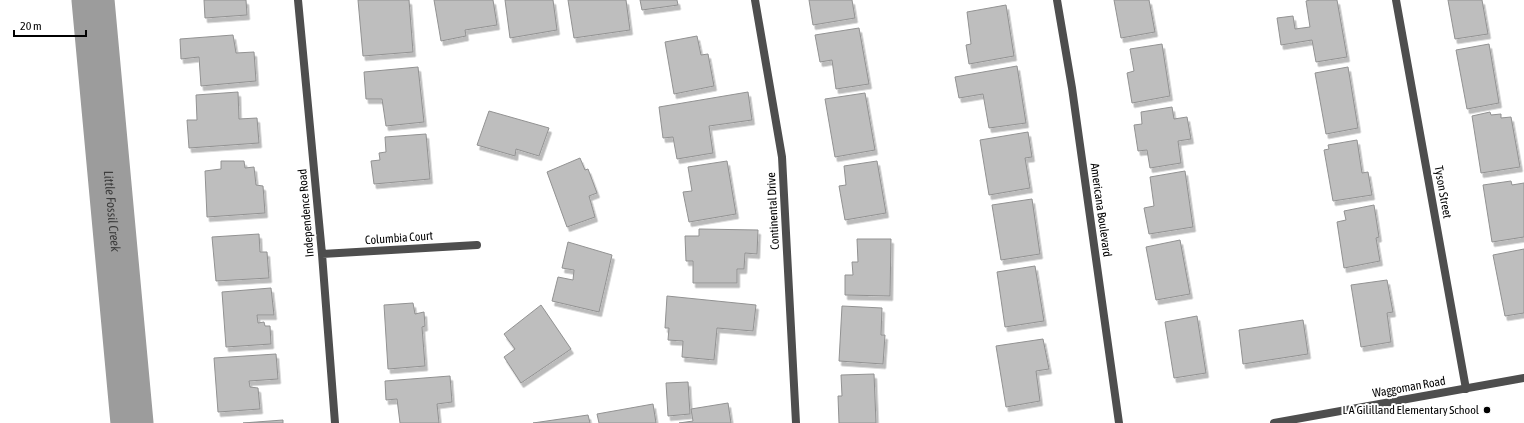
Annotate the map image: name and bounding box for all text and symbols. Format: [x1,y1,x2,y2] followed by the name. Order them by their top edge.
[14,12,86,38] scale bar
[20,19,42,33] text: 20 m
[1087,162,1115,258] street label: Americana Boulevard
[1431,164,1455,220] street label: Tyson Street
[295,168,317,258] street label: Independence Road
[101,170,124,253] water label: Little Fossil Creek
[764,172,782,250] street label: Continental Drive
[365,229,434,247] street label: Columbia Court
[1371,374,1447,400] street label: Waggoman Road
[1343,403,1480,417] place label: L A Gililland Elementary School
[1482,405,1492,415] marker: L A Gililland Elementary School

